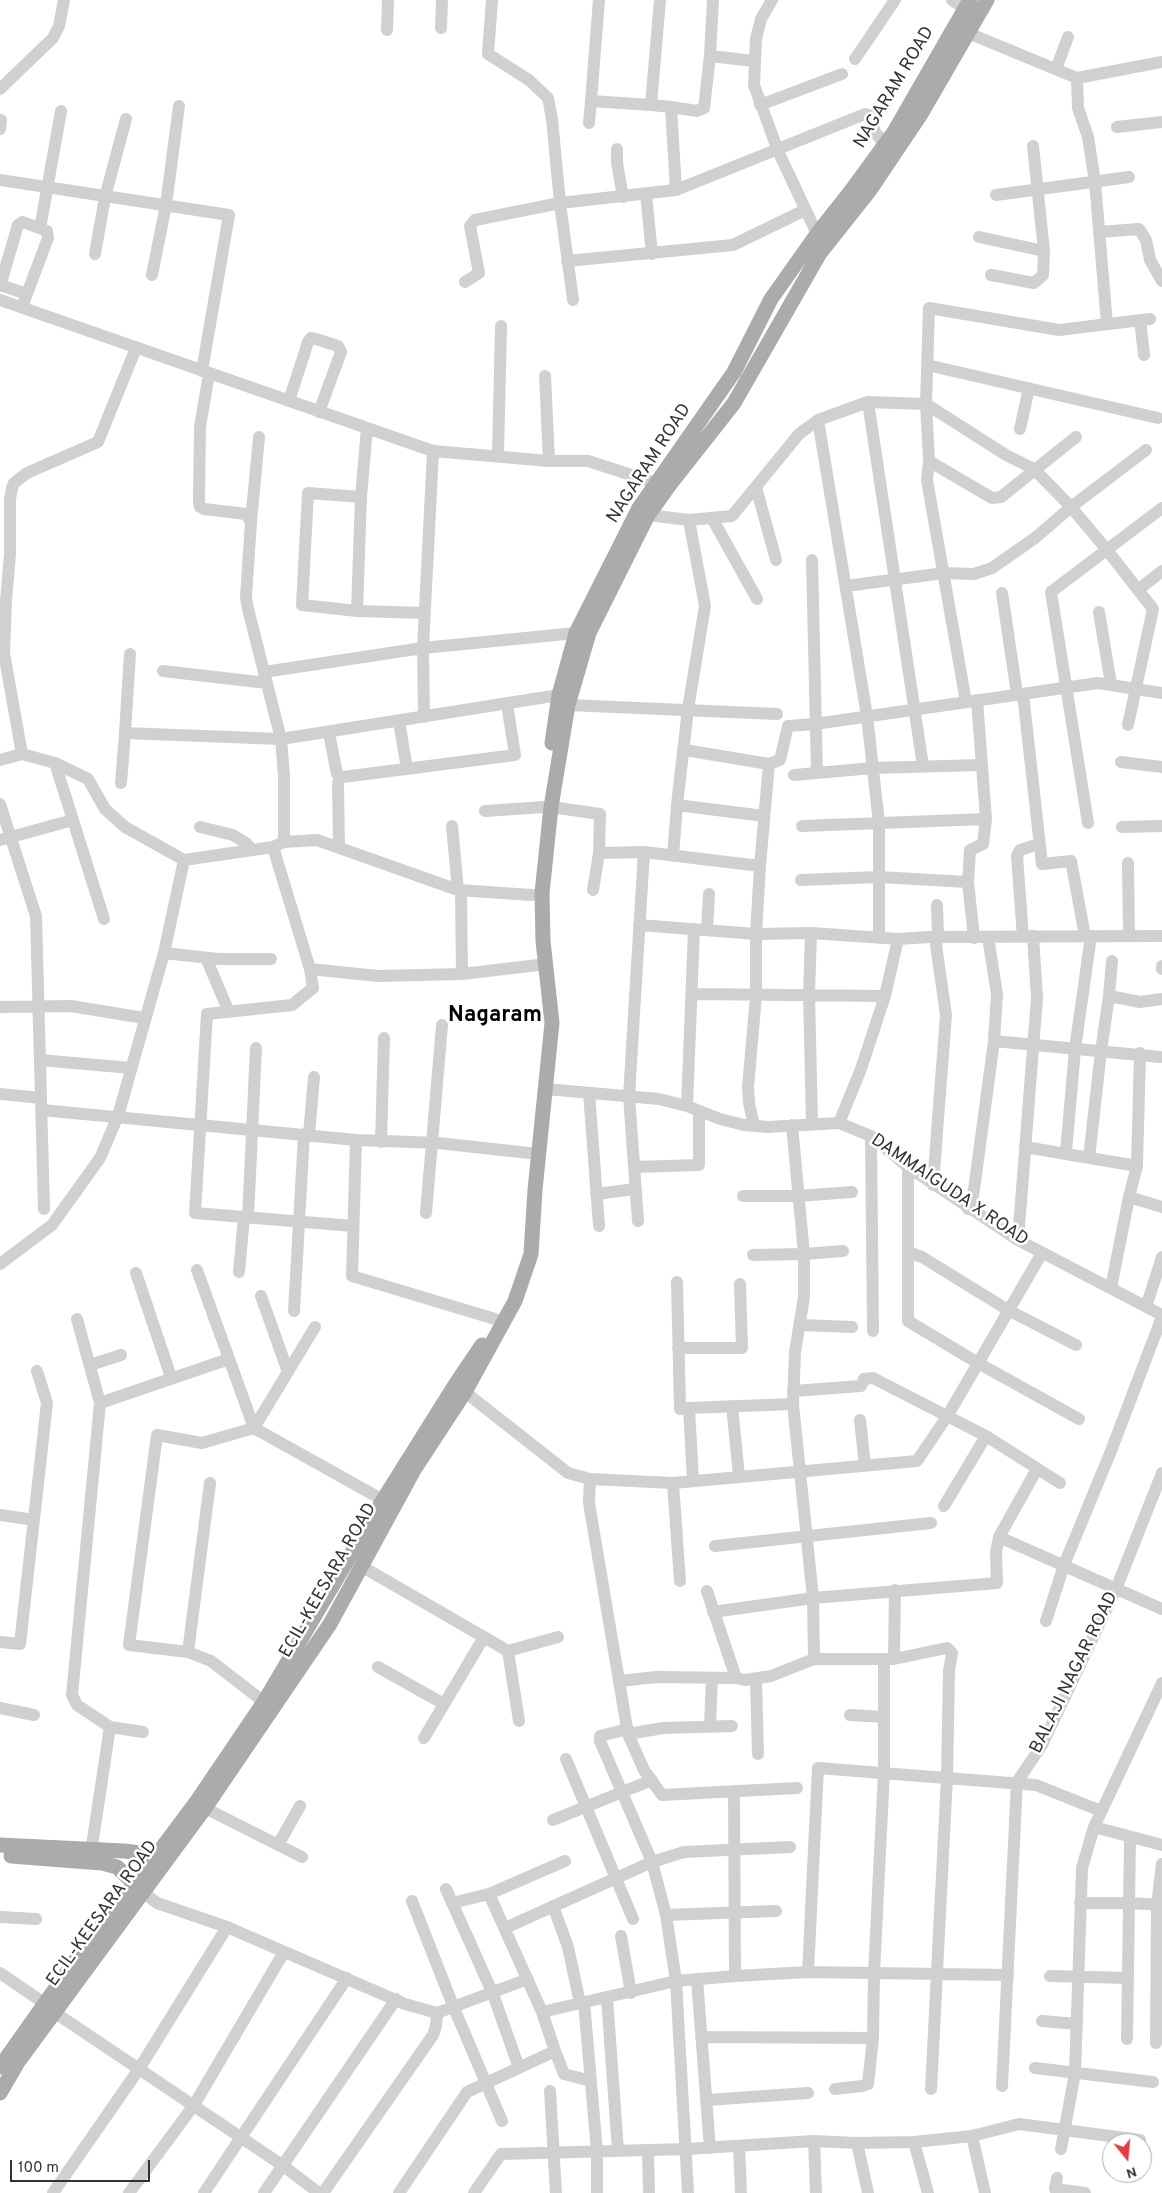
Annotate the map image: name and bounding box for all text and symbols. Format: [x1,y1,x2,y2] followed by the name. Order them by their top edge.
[850,23,940,153] street label: NAGARAM ROAD
[603,400,697,528] street label: NAGARAM ROAD
[448,1004,542,1030] district label: Nagaram
[866,1130,1032,1252] street label: DAMMAIGUDA X ROAD
[276,1500,382,1662] street label: ECIL-KEESARA ROAD
[1026,1589,1124,1757] street label: BALAJI NAGAR ROAD
[43,1837,163,1991] street label: ECIL-KEESARA ROAD
[1102,2133,1152,2183] north arrow
[12,2150,152,2182] scale bar
[18,2159,59,2178] text: 100 m
[1124,2162,1139,2181] text: N

